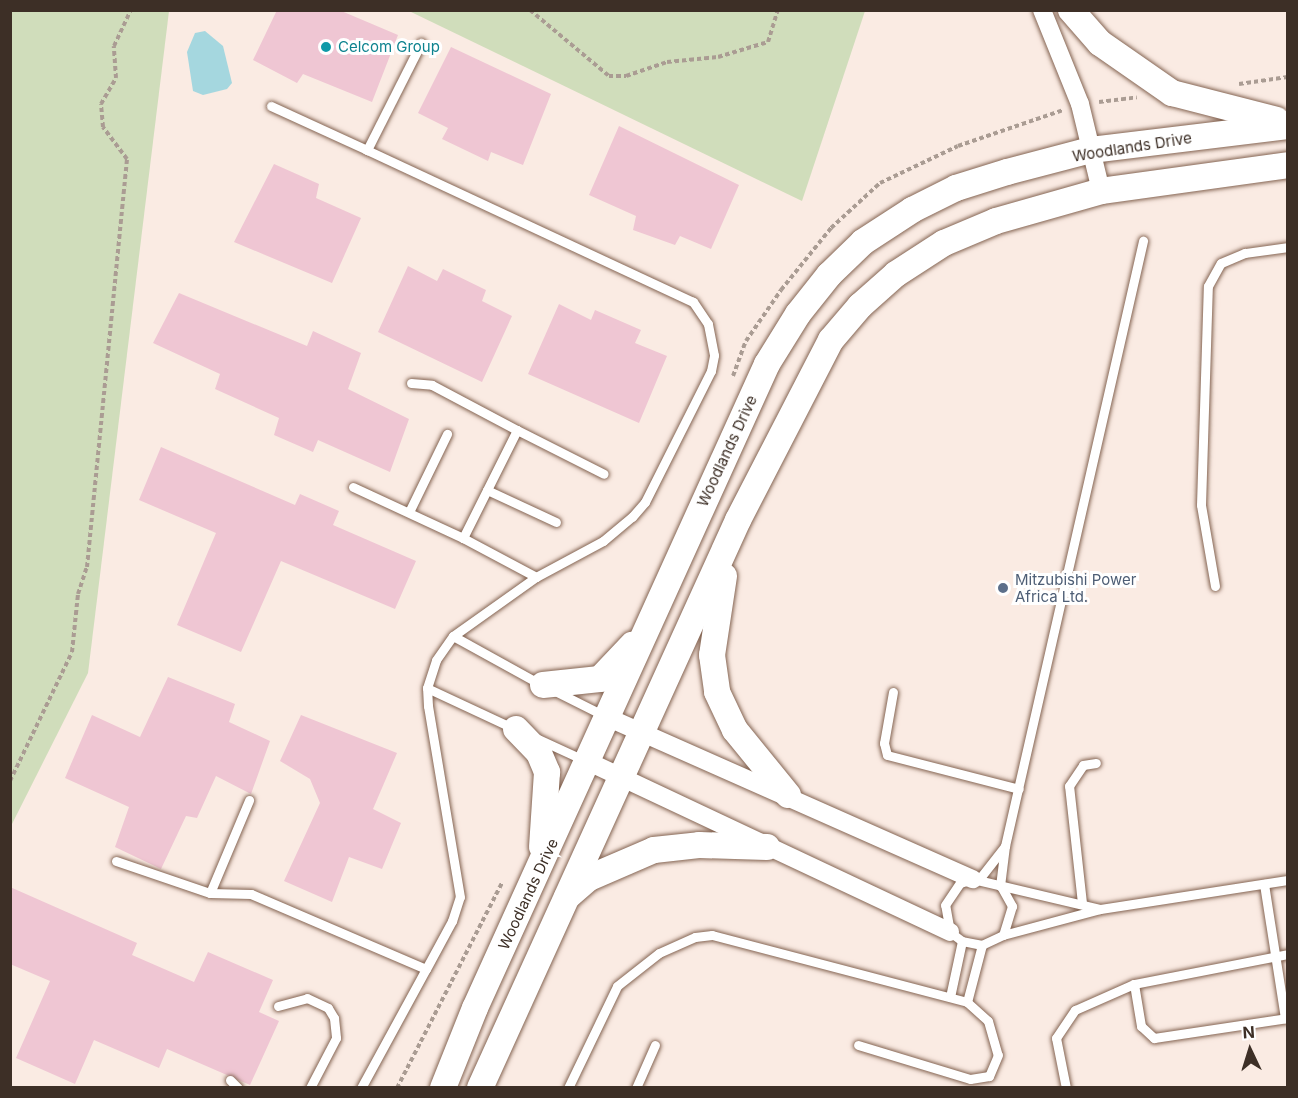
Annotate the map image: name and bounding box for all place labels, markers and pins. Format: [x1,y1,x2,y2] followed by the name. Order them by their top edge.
[338,38,440,56] place label: Celcom Group
[319,40,333,54] marker: Celcom Group
[1015,570,1136,605] place label: Mitzubishi Power Africa Ltd.
[996,581,1010,595] marker: Mitzubishi Power Africa Ltd.

